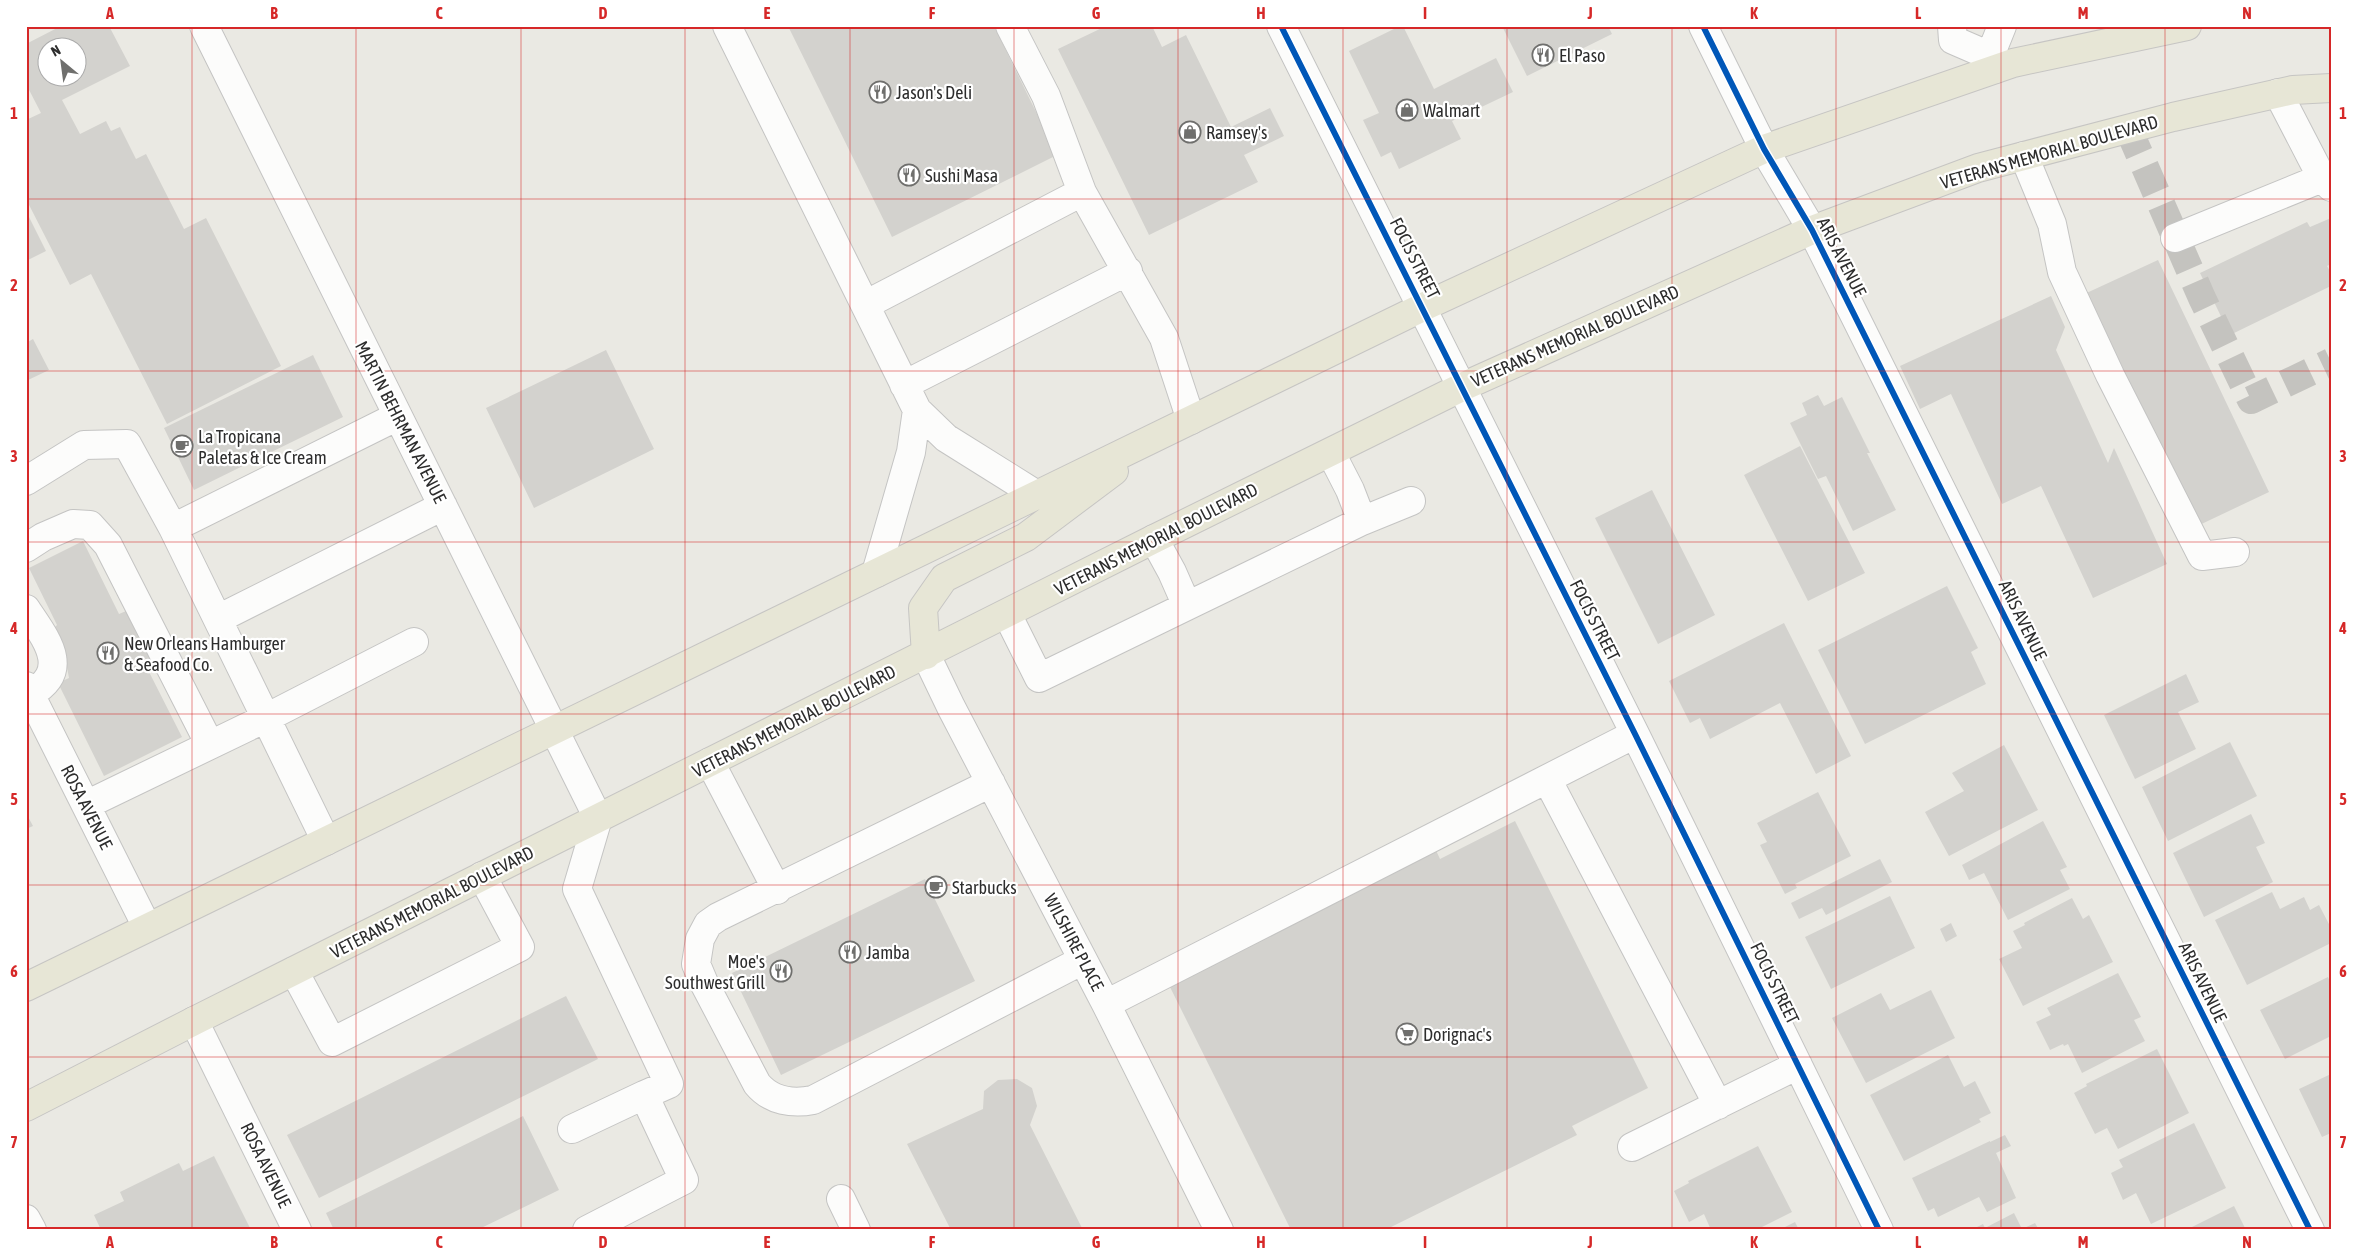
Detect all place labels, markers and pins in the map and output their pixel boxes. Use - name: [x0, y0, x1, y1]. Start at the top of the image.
- restaurant icon: El Paso: [1531, 43, 1555, 67]
- place label: El Paso: [1559, 45, 1606, 66]
- restaurant icon: Jason's Deli: [868, 80, 892, 104]
- place label: Jason's Deli: [896, 82, 972, 103]
- shop icon: Walmart: [1395, 98, 1419, 122]
- place label: Walmart: [1423, 100, 1480, 121]
- shop icon: Ramsey's: [1178, 120, 1202, 144]
- place label: Ramsey's: [1206, 122, 1267, 143]
- restaurant icon: Sushi Masa: [897, 163, 921, 187]
- place label: Sushi Masa: [925, 165, 998, 186]
- place label: La Tropicana Paletas & Ice Cream: [198, 426, 327, 468]
- cafe icon: La Tropicana Paletas & Ice Cream: [170, 434, 194, 458]
- place label: New Orleans Hamburger & Seafood Co.: [124, 633, 286, 675]
- restaurant icon: New Orleans Hamburger & Seafood Co.: [96, 641, 120, 665]
- cafe icon: Starbucks: [924, 875, 948, 899]
- place label: Starbucks: [952, 877, 1017, 898]
- restaurant icon: Jamba: [838, 940, 862, 964]
- place label: Jamba: [866, 942, 910, 963]
- place label: Moe's Southwest Grill: [665, 951, 765, 993]
- restaurant icon: Moe's Southwest Grill: [769, 959, 793, 983]
- supermarket icon: Dorignac's: [1395, 1022, 1419, 1046]
- place label: Dorignac's: [1423, 1024, 1492, 1045]

